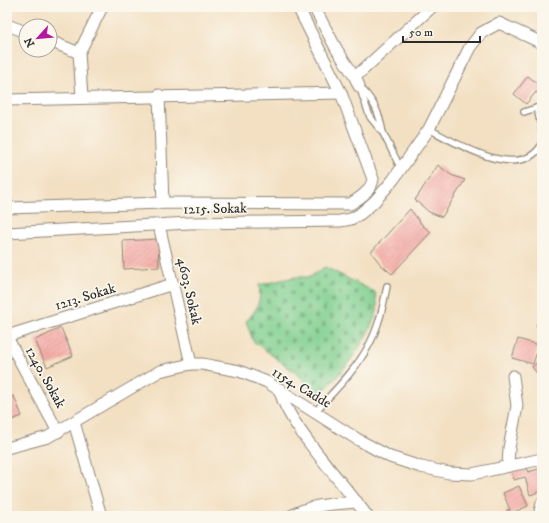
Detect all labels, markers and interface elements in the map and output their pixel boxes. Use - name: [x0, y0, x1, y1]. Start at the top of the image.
- north arrow: [18, 18, 58, 58]
- scale bar: [403, 18, 480, 44]
- text: 50 m: [409, 25, 433, 40]
- text: N: [22, 35, 38, 49]
- street label: 1215. Sokak: [183, 199, 247, 219]
- street label: 4603. Sokak: [173, 256, 205, 327]
- street label: 1213. Sokak: [53, 279, 118, 315]
- street label: 1240. Sokak: [21, 343, 69, 412]
- street label: 1154. Cadde: [268, 363, 335, 413]

